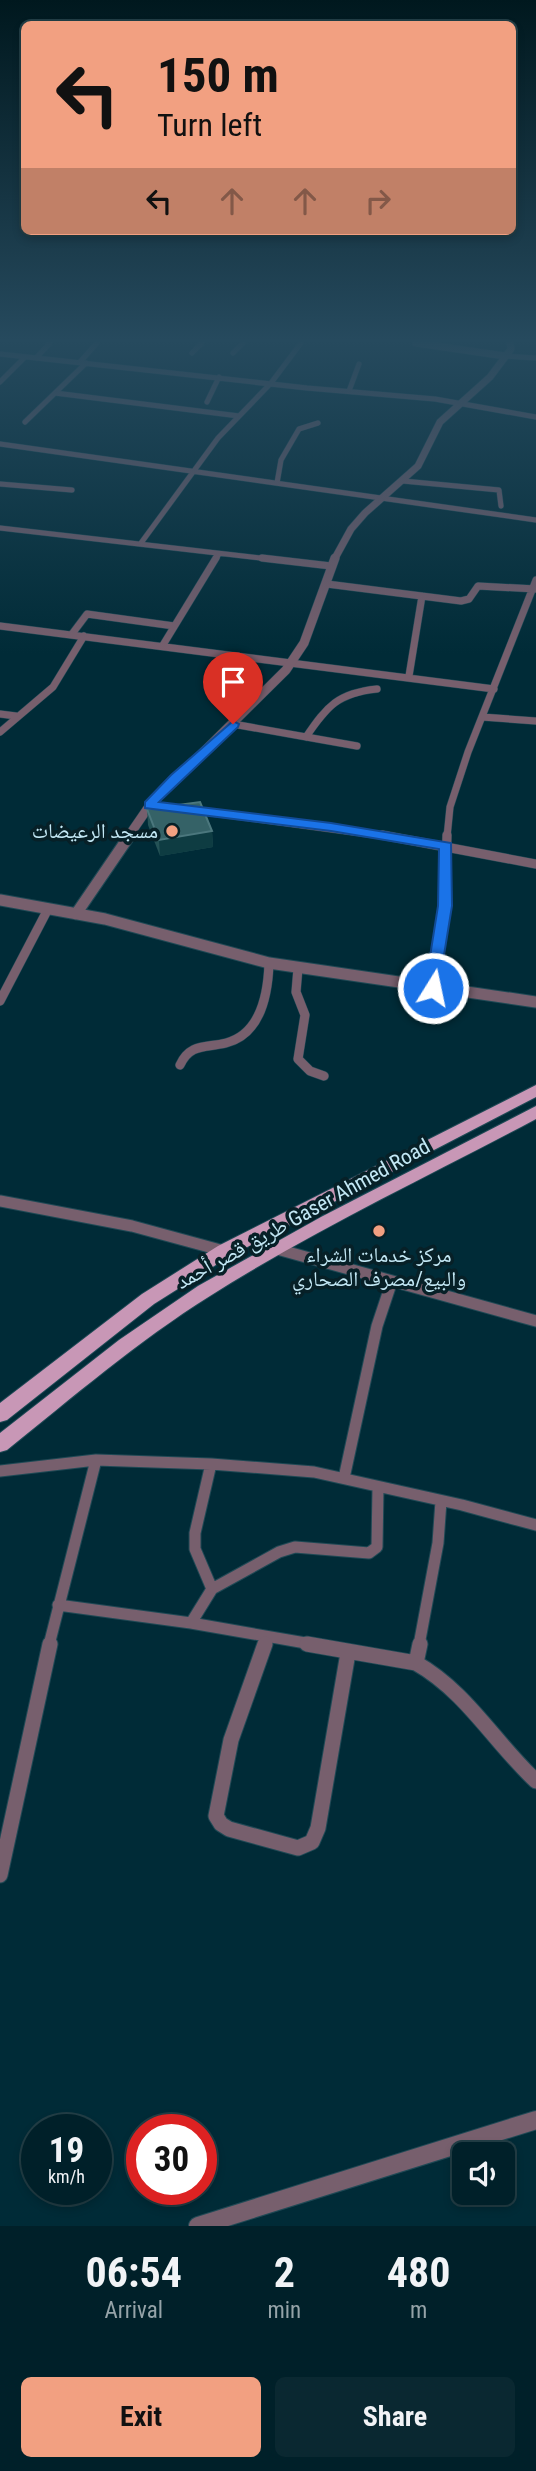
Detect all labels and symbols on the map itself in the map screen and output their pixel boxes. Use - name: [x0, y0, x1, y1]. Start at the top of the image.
- pin: [203, 652, 263, 724]
- place label: مسجد الرعيضات: [32, 819, 158, 843]
- marker: مسجد الرعيضات: [164, 823, 180, 839]
- position arrow: [396, 951, 470, 1025]
- street label: طريق قصر أحمد Gaser Ahmed Road: [172, 1133, 435, 1295]
- marker: مركز خدمات الشراء والبيع/مصرف الصحاري: [371, 1223, 387, 1239]
- place label: مركز خدمات الشراء والبيع/مصرف الصحاري: [292, 1243, 466, 1295]
- speed limit sign: 30: [126, 2114, 217, 2205]

